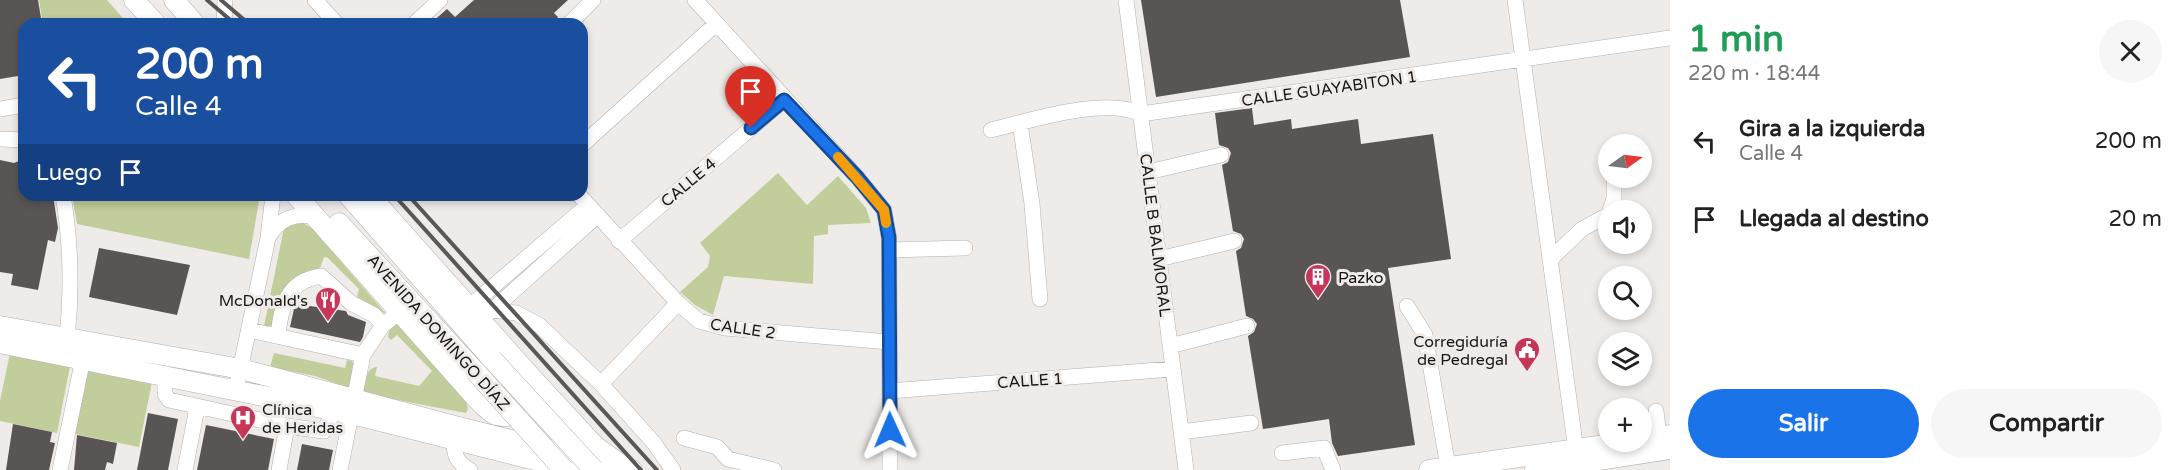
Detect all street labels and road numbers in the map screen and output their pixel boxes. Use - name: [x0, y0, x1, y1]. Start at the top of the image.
- street label: CALLE GUAYABITON 1: [1240, 67, 1418, 111]
- street label: CALLE B BALMORAL: [1135, 152, 1175, 318]
- street label: CALLE 4: [657, 154, 720, 212]
- street label: AVENIDA DOMINGO DÍAZ: [363, 250, 514, 415]
- street label: CALLE 2: [709, 315, 777, 343]
- street label: CALLE 1: [996, 369, 1064, 393]

